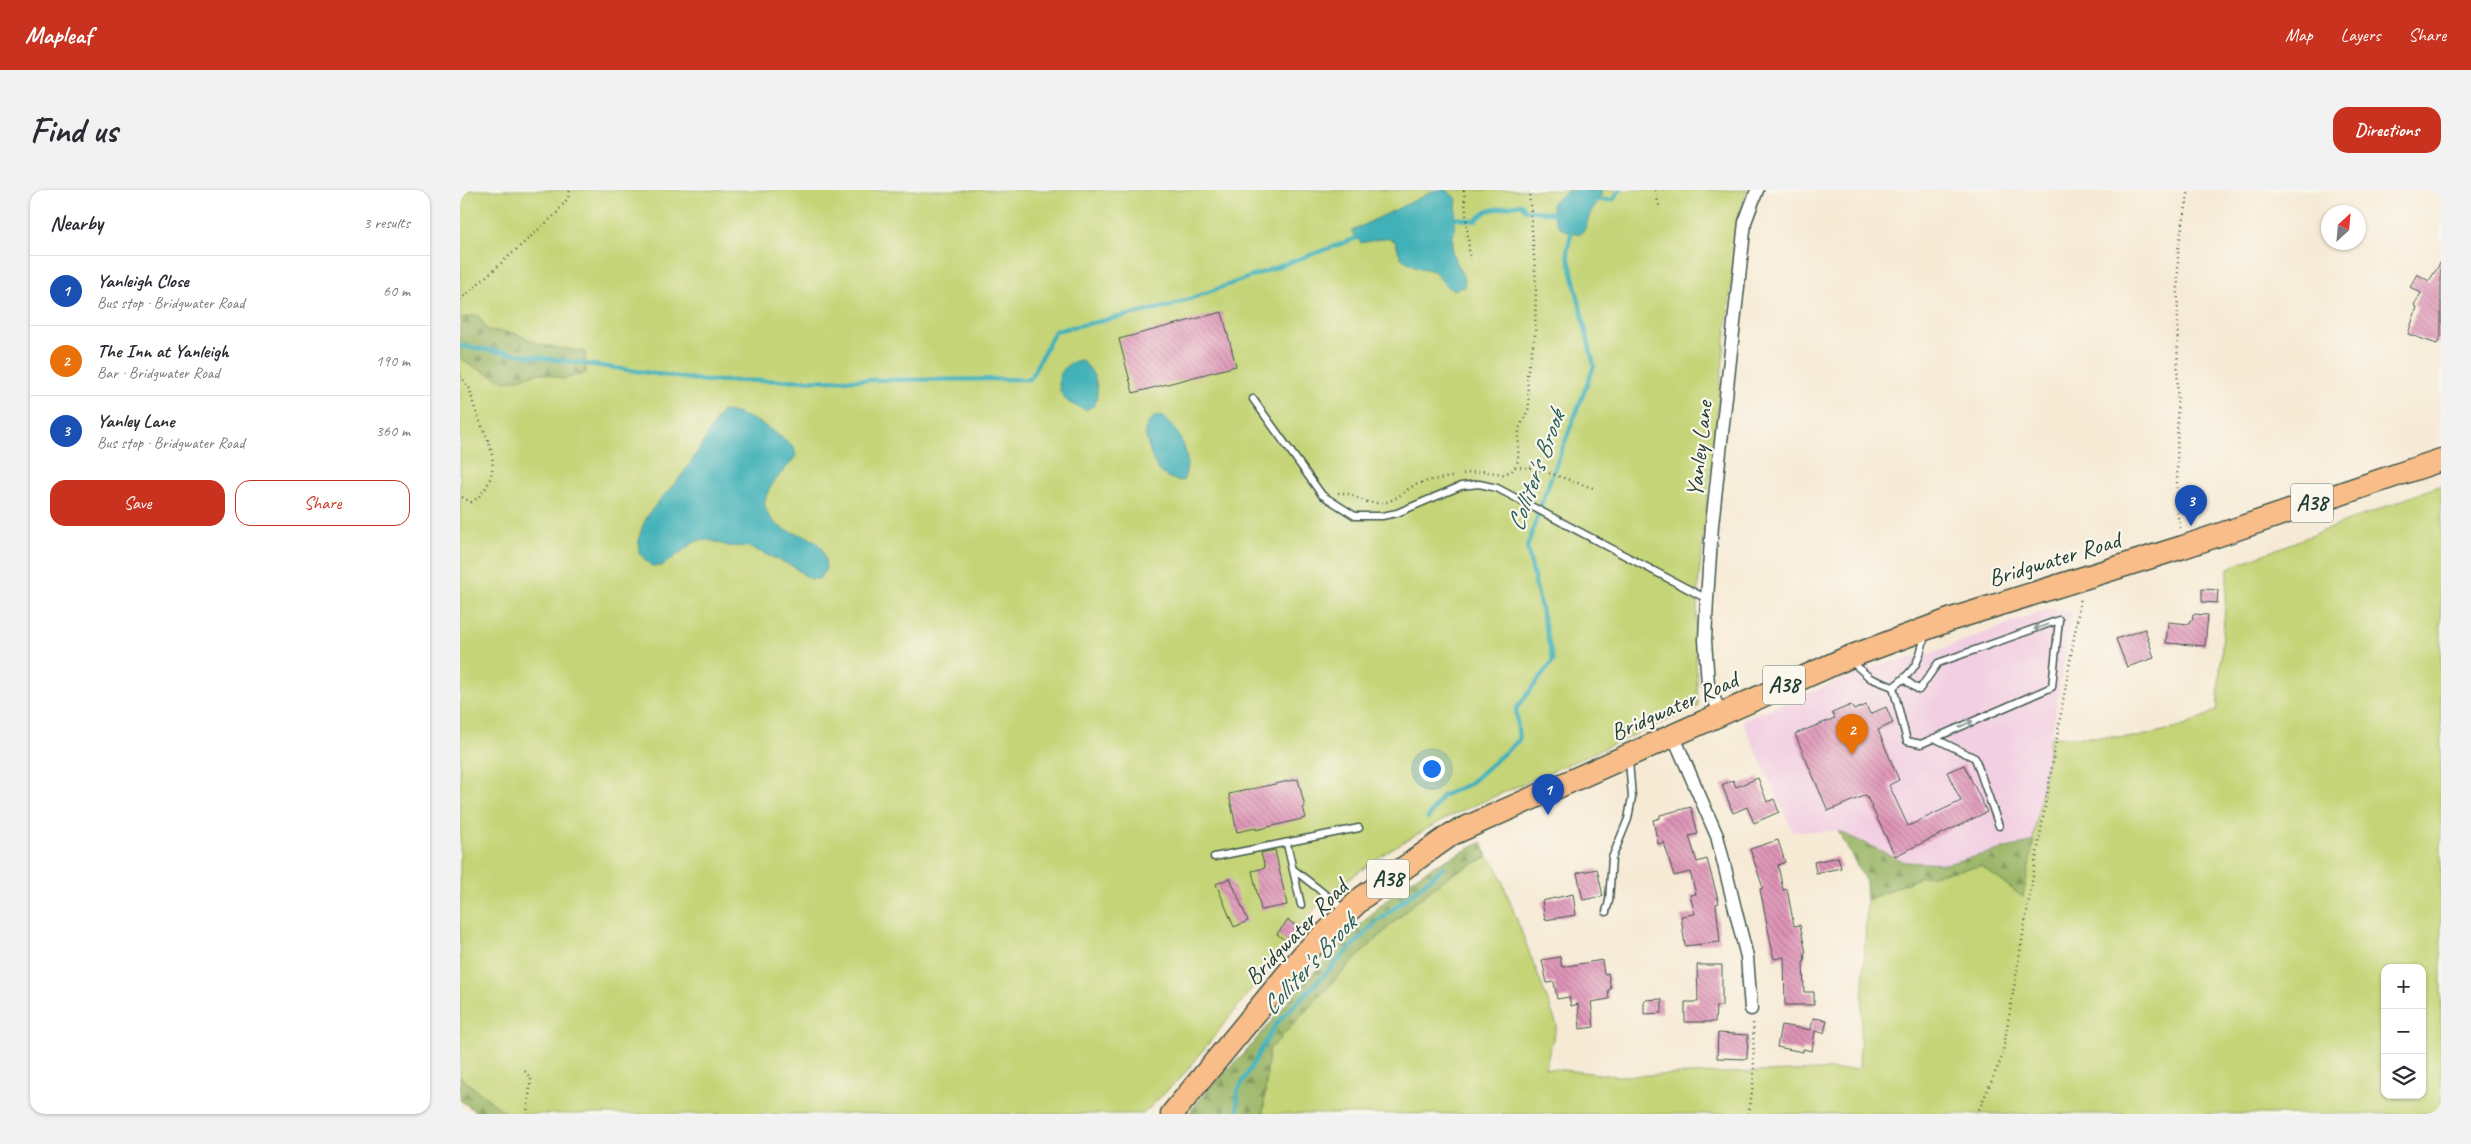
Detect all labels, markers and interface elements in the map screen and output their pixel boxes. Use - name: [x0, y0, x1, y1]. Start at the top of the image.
- text: Mapleaf: [25, 20, 92, 50]
- text: Map: [2285, 24, 2313, 46]
- text: Layers: [2341, 24, 2380, 46]
- text: Share: [2408, 24, 2446, 46]
- button: Directions: [2333, 107, 2441, 153]
- text: Find us: [30, 108, 117, 153]
- north arrow: [2321, 205, 2366, 250]
- text: Nearby: [50, 210, 103, 236]
- text: 3 results: [363, 213, 410, 233]
- text: Yanleigh Close: [97, 269, 189, 293]
- text: 1: [62, 281, 70, 301]
- text: 60 m: [383, 281, 410, 301]
- text: Bus stop · Bridgwater Road: [97, 293, 244, 313]
- text: The Inn at Yanleigh: [97, 339, 229, 363]
- text: 2: [62, 351, 70, 371]
- text: 190 m: [376, 351, 410, 371]
- text: Bar · Bridgwater Road: [97, 363, 220, 383]
- street label: Yanley Lane: [1679, 397, 1719, 498]
- water label: Colliter's Brook: [1500, 402, 1574, 535]
- text: Yanley Lane: [97, 409, 174, 433]
- text: 3: [62, 421, 70, 441]
- text: 360 m: [376, 421, 410, 441]
- text: Bus stop · Bridgwater Road: [97, 433, 244, 453]
- button: Save: [50, 480, 225, 526]
- button: Share: [235, 480, 410, 526]
- road number: A38: [2291, 484, 2333, 522]
- pin: 3: [2175, 485, 2207, 526]
- street label: Bridgwater Road: [1985, 524, 2127, 593]
- one-way arrow: [2034, 623, 2050, 632]
- street label: Bridgwater Road: [1606, 663, 1746, 747]
- road number: A38: [1763, 666, 1805, 704]
- pin: 2: [1836, 714, 1868, 755]
- one-way arrow: [1958, 719, 1973, 729]
- your location: [1419, 756, 1445, 782]
- pin: 1: [1532, 774, 1564, 815]
- road number: A38: [1367, 860, 1409, 899]
- street label: Bridgwater Road: [1238, 870, 1357, 991]
- water label: Colliter's Brook: [1255, 905, 1367, 1022]
- map controls: [2381, 964, 2426, 1099]
- button: +: [2381, 964, 2426, 1009]
- button: −: [2381, 1009, 2426, 1054]
- button: layers: [2381, 1054, 2426, 1099]

